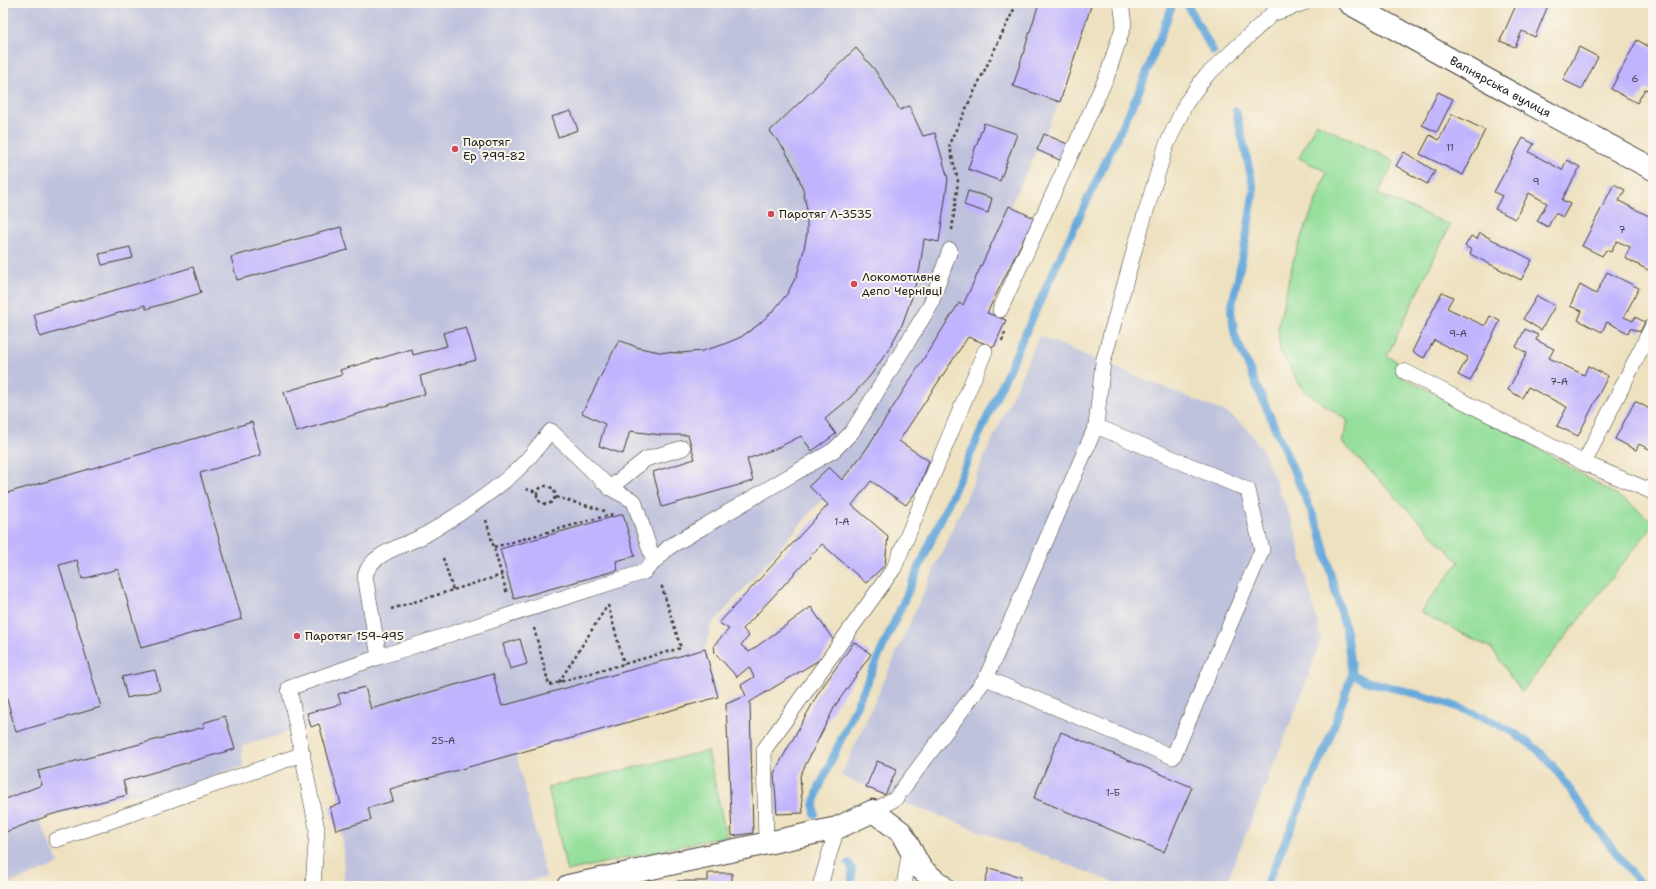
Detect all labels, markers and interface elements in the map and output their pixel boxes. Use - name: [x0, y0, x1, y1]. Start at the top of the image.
- street label: Вапнярська вулиця: [1447, 53, 1554, 121]
- house number: 6: [1632, 72, 1639, 85]
- place label: Паротяг Ер 799-82: [463, 134, 526, 164]
- house number: 11: [1446, 141, 1454, 154]
- marker: Паротяг Ер 799-82: [450, 144, 460, 154]
- house number: 9: [1533, 175, 1540, 188]
- place label: Паротяг Л-3535: [779, 206, 872, 222]
- marker: Паротяг Л-3535: [766, 209, 776, 219]
- house number: 7: [1619, 223, 1626, 236]
- place label: Локомотивне депо Чернівці: [862, 269, 942, 299]
- marker: Локомотивне депо Чернівці: [849, 279, 859, 289]
- house number: 9-А: [1449, 327, 1467, 340]
- house number: 7-А: [1550, 375, 1568, 388]
- house number: 1-А: [834, 515, 850, 528]
- place label: Паротяг 159-495: [305, 628, 404, 644]
- marker: Паротяг 159-495: [292, 631, 302, 641]
- house number: 25-А: [431, 734, 455, 747]
- house number: 1-Б: [1106, 786, 1120, 799]

